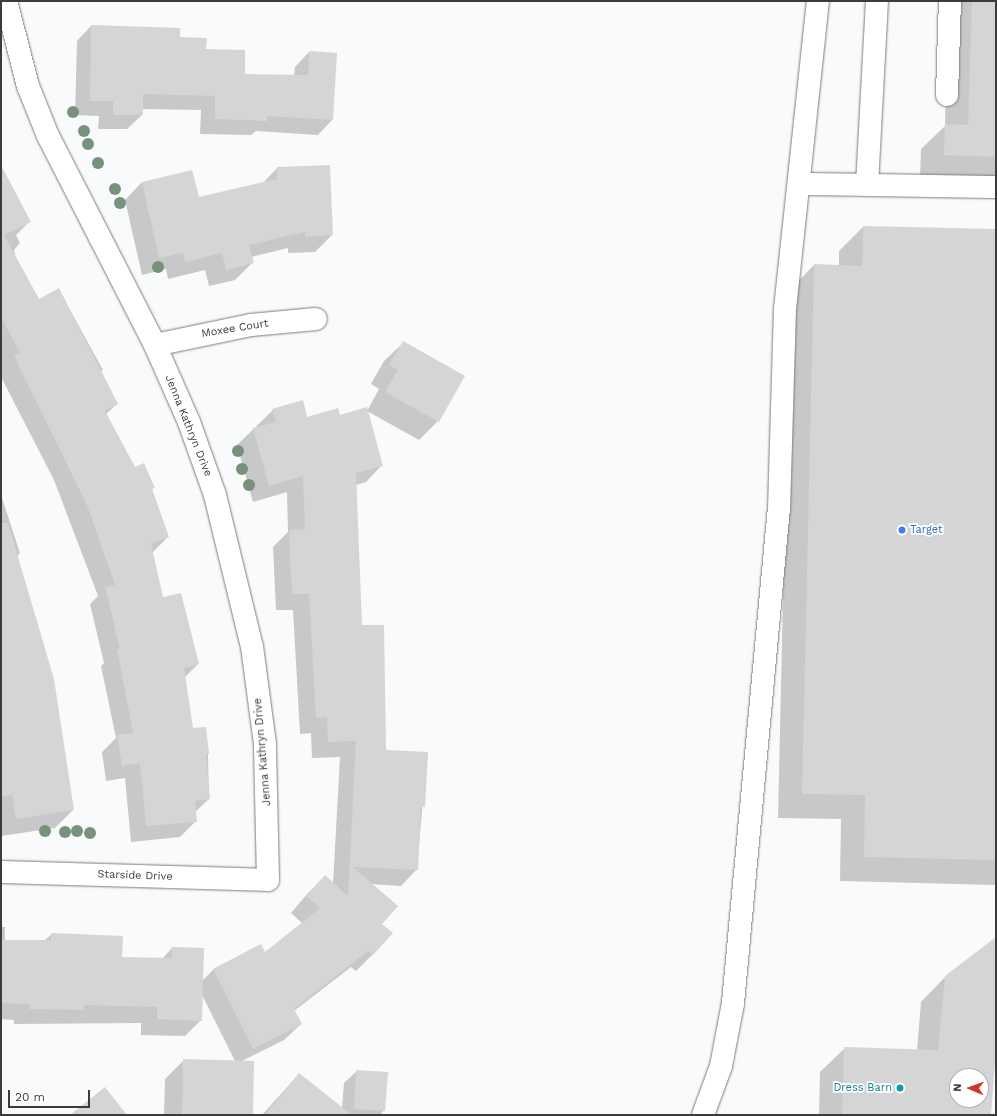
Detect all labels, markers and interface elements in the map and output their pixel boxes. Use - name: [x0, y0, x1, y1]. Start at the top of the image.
- street label: Moxee Court: [201, 317, 269, 341]
- street label: Jenna Kathryn Drive: [162, 373, 214, 479]
- place label: Target: [910, 523, 943, 537]
- marker: Target: [897, 525, 907, 535]
- street label: Jenna Kathryn Drive: [252, 697, 274, 807]
- street label: Starside Drive: [97, 868, 173, 884]
- north arrow: [949, 1068, 989, 1108]
- place label: Dress Barn: [833, 1081, 892, 1095]
- scale bar: [10, 1082, 92, 1108]
- marker: Dress Barn: [895, 1083, 905, 1093]
- text: N: [951, 1083, 964, 1092]
- text: 20 m: [15, 1090, 45, 1104]

